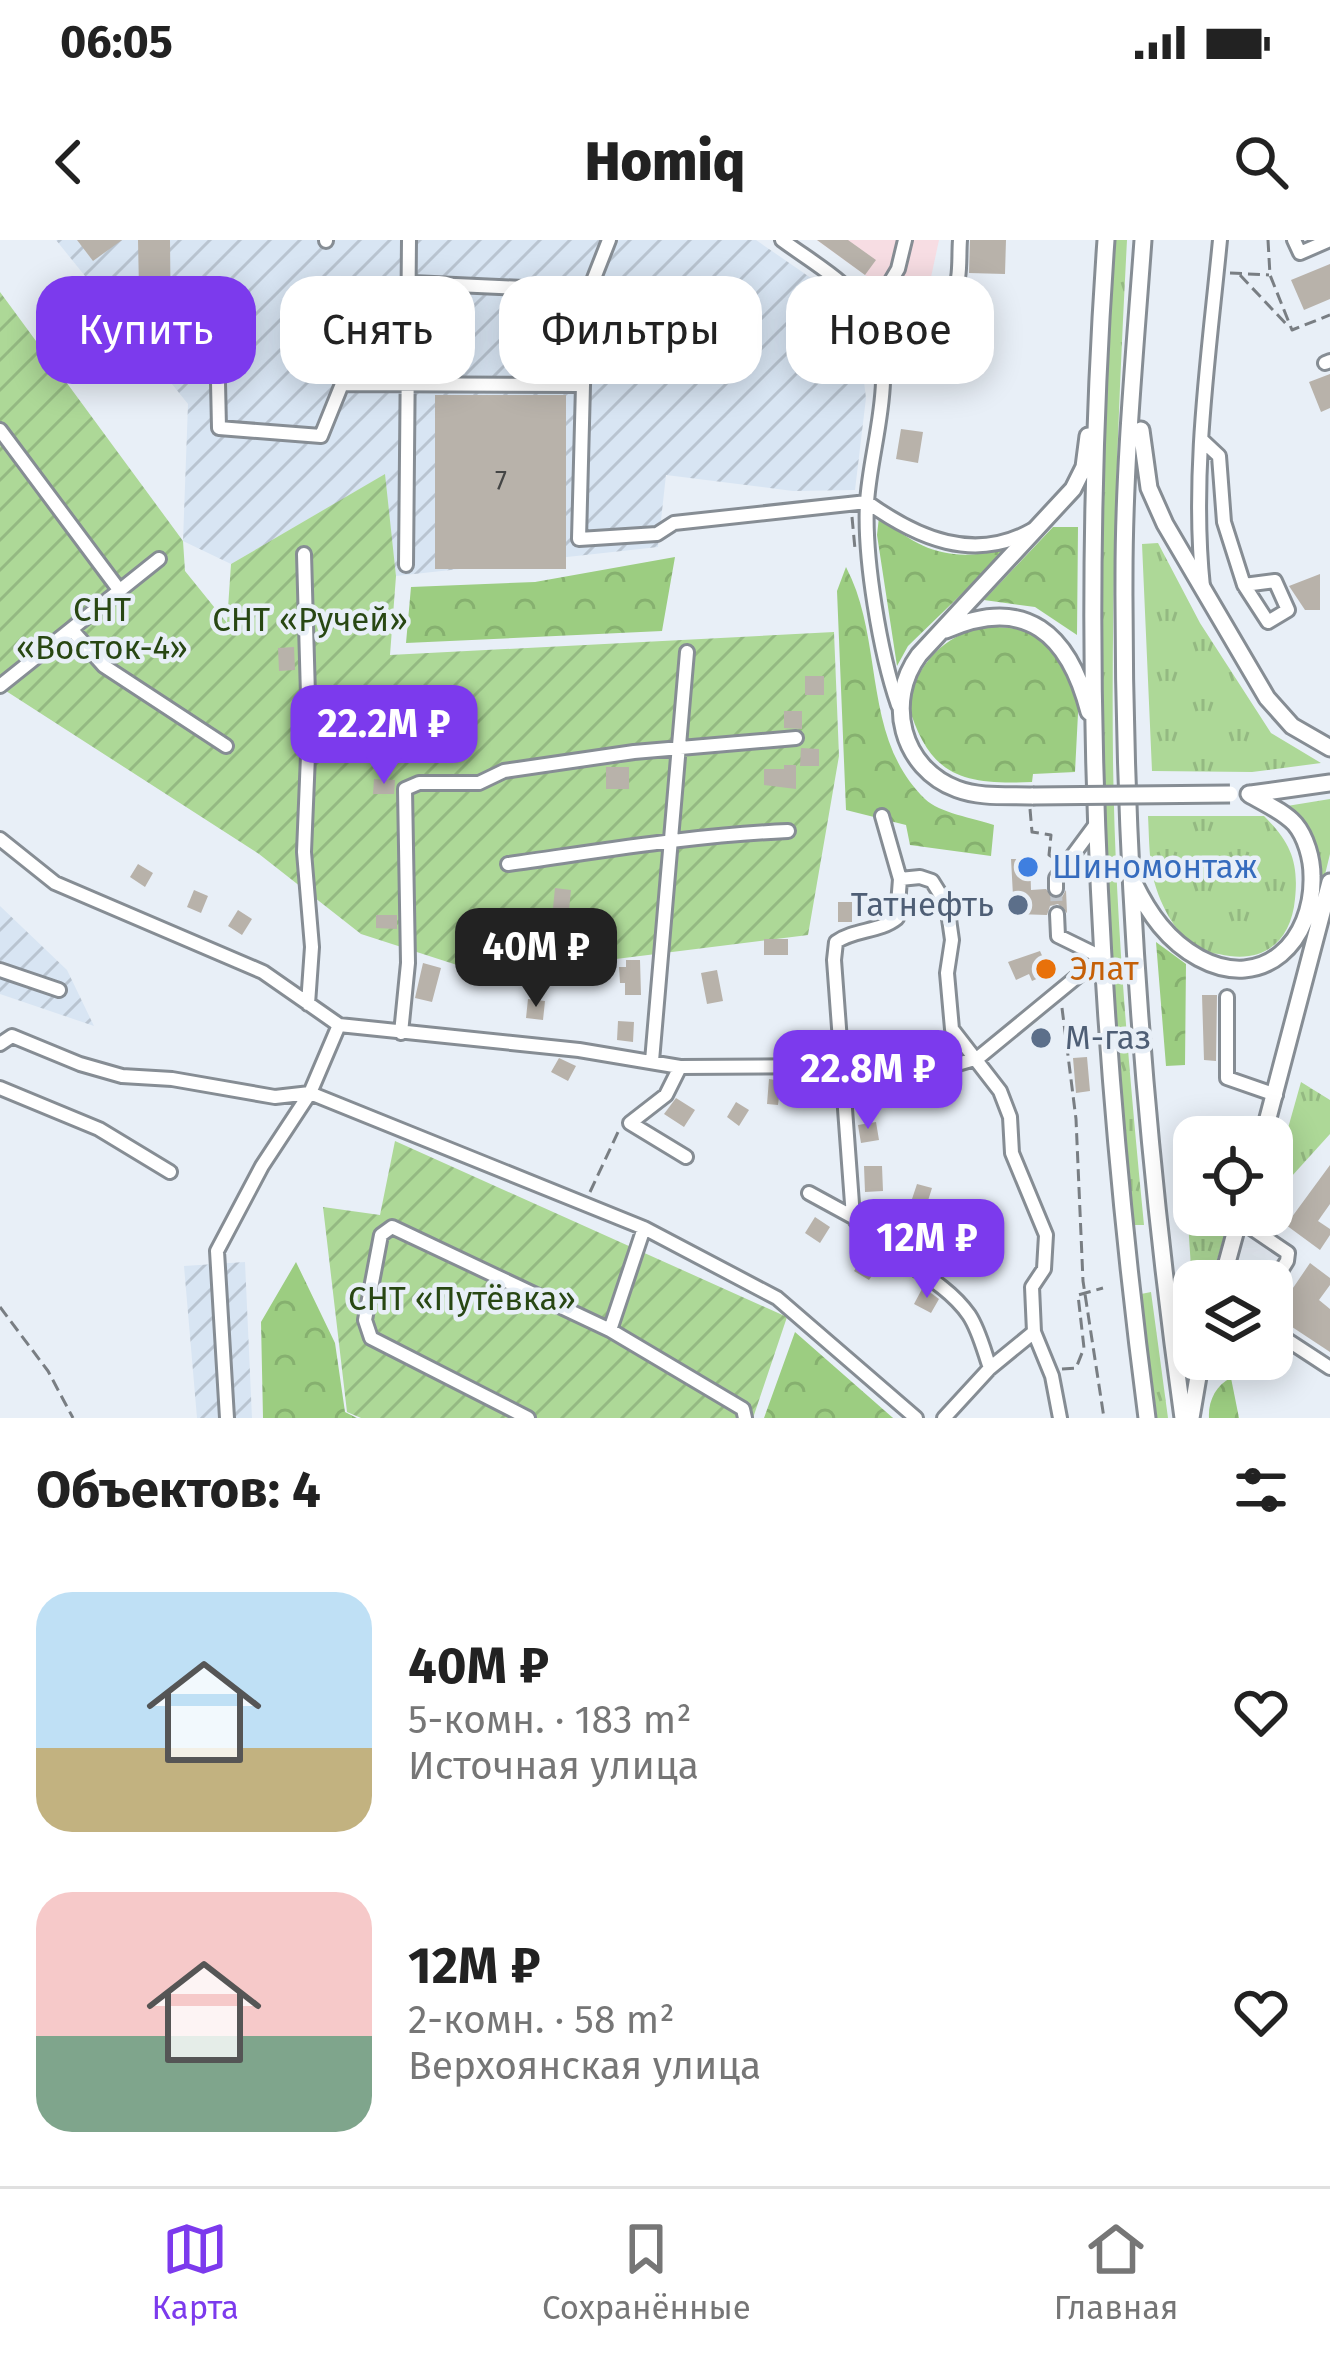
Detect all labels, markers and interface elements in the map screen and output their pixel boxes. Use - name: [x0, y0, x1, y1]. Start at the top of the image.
- text: 06:05: [60, 15, 173, 69]
- icon: back: [36, 129, 102, 195]
- icon: search: [1228, 129, 1294, 195]
- text: Homiq: [585, 130, 745, 194]
- chip: Купить: [36, 276, 256, 384]
- chip: Снять: [280, 276, 475, 384]
- chip: Фильтры: [499, 276, 762, 384]
- chip: Новое: [786, 276, 994, 384]
- house number: 7: [495, 465, 507, 497]
- park label: СНТ «Восток-4»: [16, 590, 188, 668]
- park label: СНТ «Ручей»: [212, 600, 408, 640]
- pin: 22.2M ₽: [273, 685, 495, 787]
- text: 22.2M ₽: [318, 701, 450, 747]
- place label: Шиномонтаж: [1052, 847, 1258, 887]
- marker: Шиномонтаж: [1015, 854, 1041, 880]
- place label: Татнефть: [851, 885, 994, 925]
- marker: Татнефть: [1005, 892, 1031, 918]
- pin: 40M ₽: [452, 908, 620, 1010]
- text: 40M ₽: [482, 924, 590, 970]
- place label: Элат: [1070, 949, 1139, 989]
- marker: Элат: [1033, 956, 1059, 982]
- place label: М-газ: [1065, 1018, 1151, 1058]
- marker: М-газ: [1028, 1025, 1054, 1051]
- pin: 22.8M ₽: [757, 1030, 979, 1132]
- text: 22.8M ₽: [800, 1046, 936, 1092]
- map controls: [1173, 1116, 1293, 1380]
- button: locate: [1173, 1116, 1293, 1236]
- pin: 12M ₽: [843, 1199, 1011, 1301]
- text: 12M ₽: [876, 1215, 978, 1261]
- button: layers: [1173, 1260, 1293, 1380]
- park label: СНТ «Путёвка»: [348, 1279, 576, 1319]
- icon: filters: [1228, 1457, 1294, 1523]
- text: Объектов: 4: [36, 1459, 321, 1521]
- text: 40M ₽: [408, 1635, 549, 1697]
- icon: home: [132, 1640, 276, 1784]
- icon: heart: [1228, 1679, 1294, 1745]
- text: 5-комн. · 183 m²: [408, 1697, 692, 1743]
- text: Источная улица: [408, 1743, 699, 1789]
- text: 12M ₽: [408, 1935, 541, 1997]
- icon: home: [132, 1940, 276, 2084]
- icon: heart: [1228, 1979, 1294, 2045]
- text: 2-комн. · 58 m²: [408, 1997, 675, 2043]
- text: Верхоянская улица: [408, 2043, 761, 2089]
- tab: Карта: [151, 2216, 239, 2328]
- tab: Сохранённые: [542, 2216, 751, 2328]
- tab: Главная: [1054, 2216, 1179, 2328]

